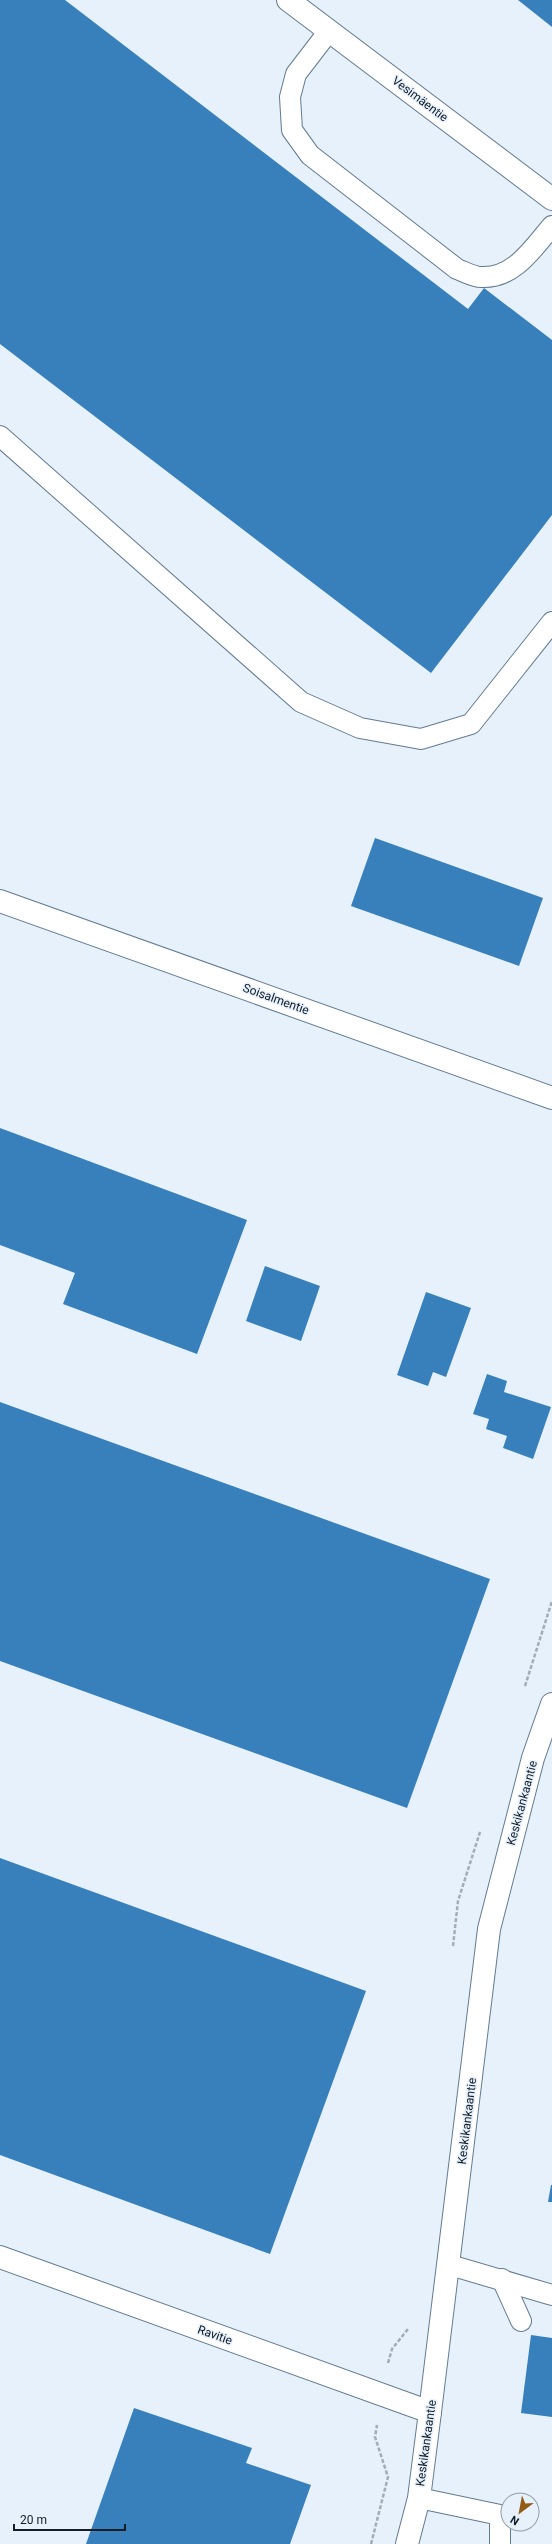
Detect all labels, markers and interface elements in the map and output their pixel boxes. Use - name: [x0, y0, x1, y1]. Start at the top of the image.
- street label: Vesimäentie: [389, 74, 451, 124]
- street label: Soisalmentie: [241, 981, 311, 1017]
- street label: Keskikankaantie: [504, 1759, 540, 1847]
- street label: Keskikankaantie: [455, 2077, 479, 2165]
- street label: Ravitie: [196, 2322, 234, 2348]
- street label: Keskikankaantie: [413, 2399, 439, 2487]
- north arrow: [500, 2492, 540, 2532]
- scale bar: [14, 2506, 125, 2532]
- text: N: [508, 2512, 522, 2528]
- text: 20 m: [20, 2513, 47, 2527]

